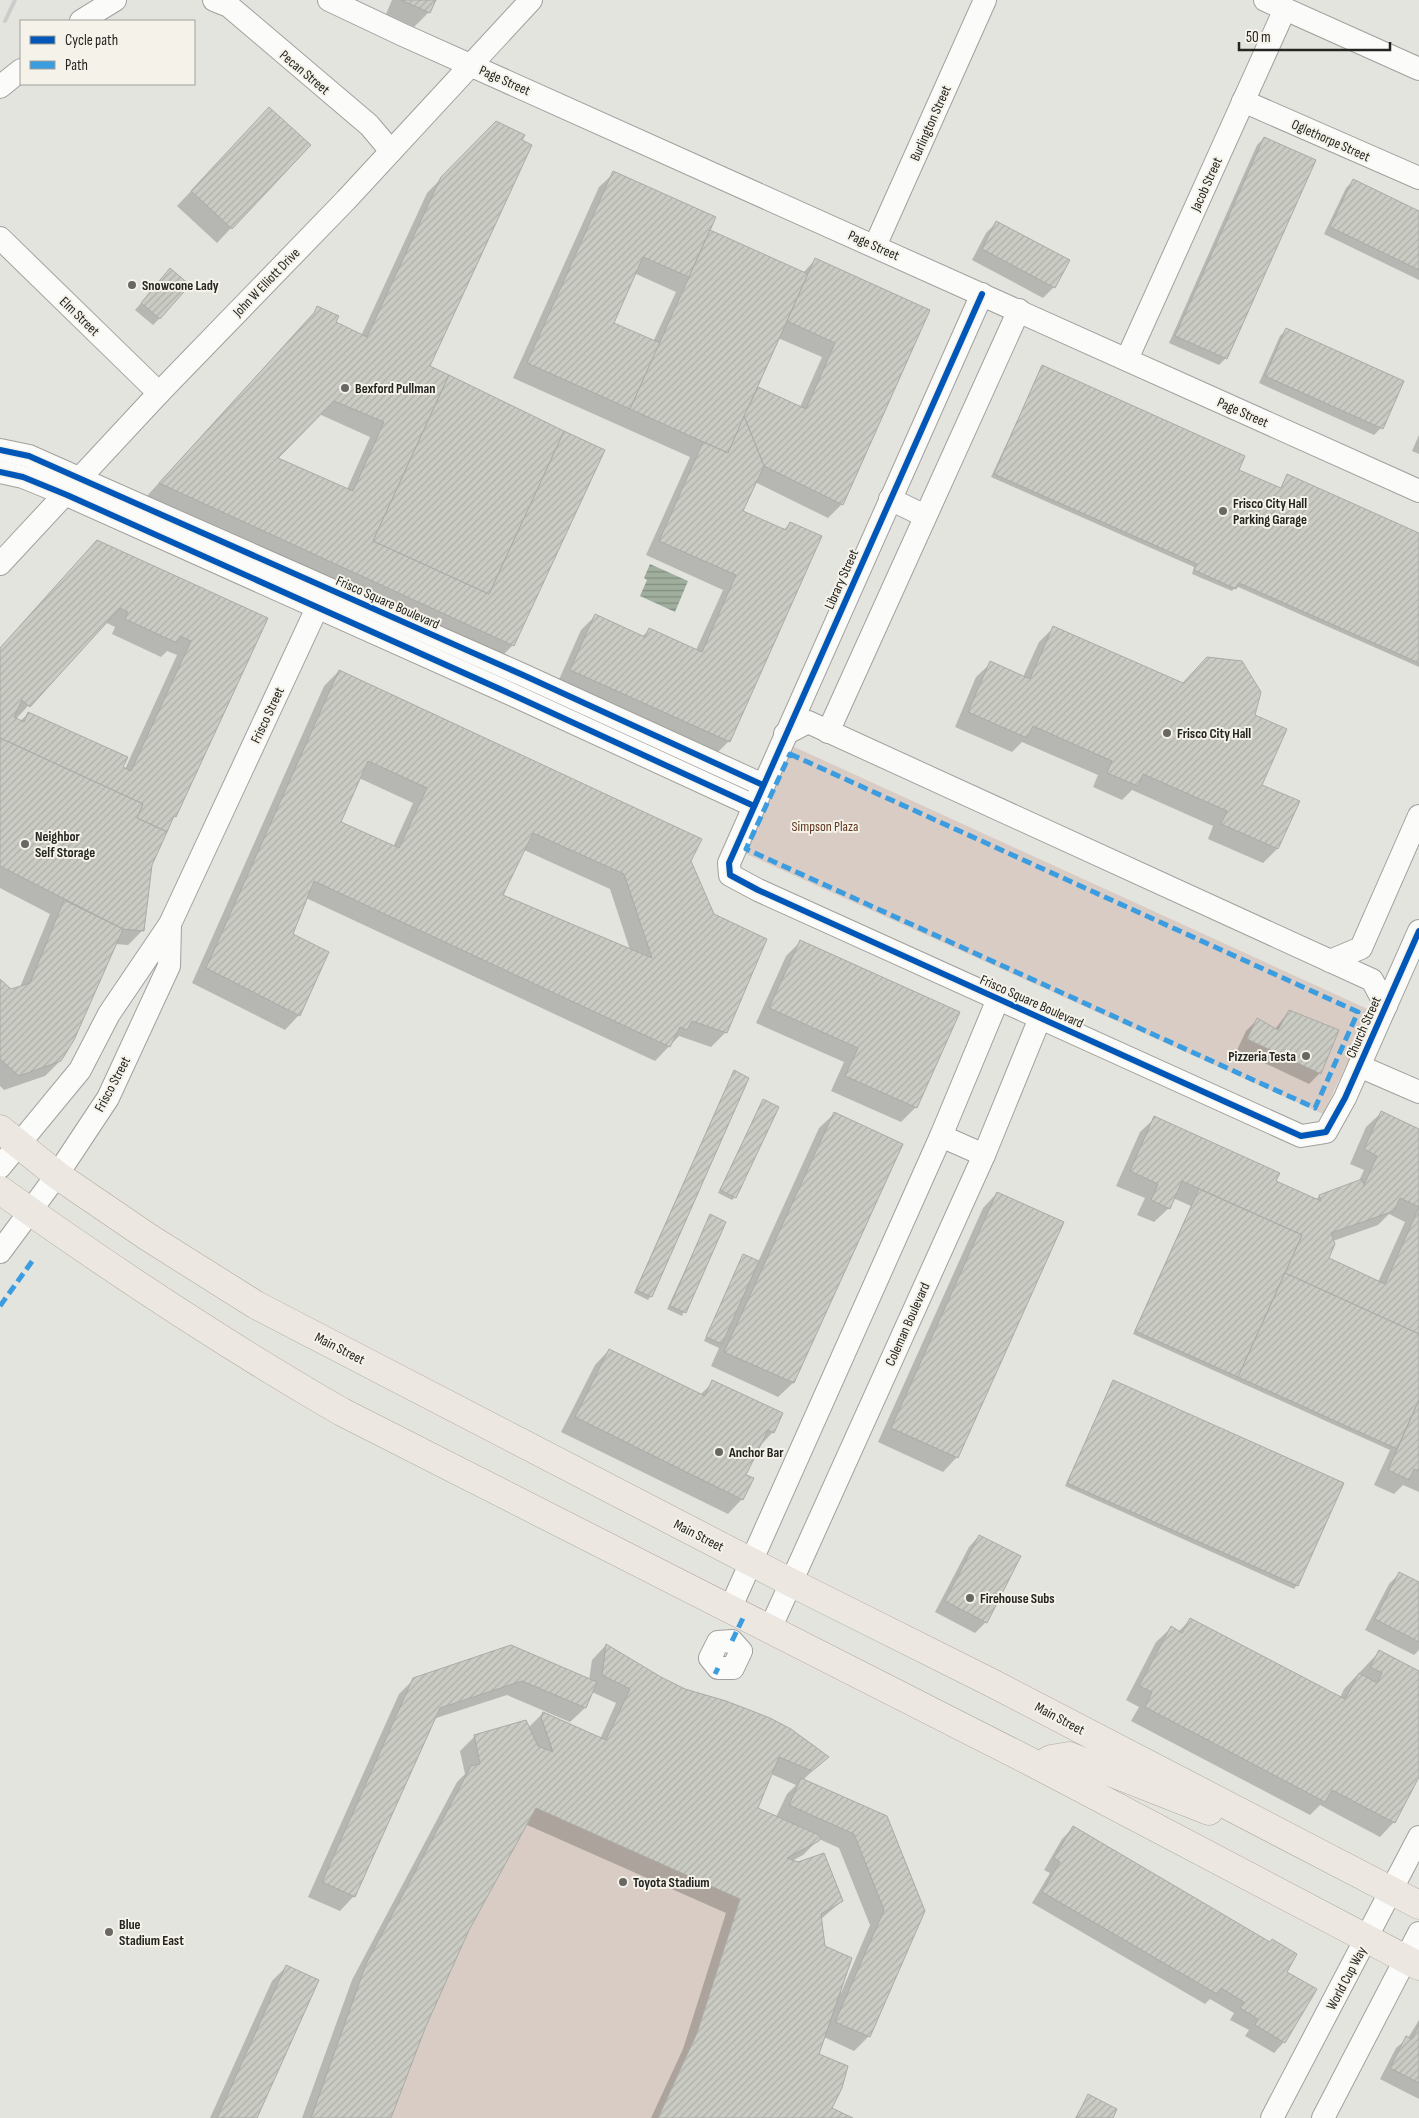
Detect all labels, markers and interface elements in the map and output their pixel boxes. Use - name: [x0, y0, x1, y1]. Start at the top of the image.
- legend: [20, 20, 195, 85]
- scale bar: [1239, 20, 1390, 52]
- text: 50 m: [1246, 28, 1271, 47]
- text: Cycle path: [65, 31, 118, 50]
- street label: Pecan Street: [276, 47, 333, 98]
- text: Path: [65, 56, 88, 75]
- street label: Page Street: [477, 62, 533, 99]
- street label: Burlington Street: [906, 83, 955, 164]
- street label: Oglethorpe Street: [1289, 116, 1373, 165]
- street label: Jacob Street: [1187, 155, 1226, 215]
- street label: Page Street: [846, 227, 902, 264]
- street label: John W Elliott Drive: [229, 244, 303, 321]
- place label: Snowcone Lady: [142, 277, 219, 294]
- marker: Snowcone Lady: [126, 279, 138, 291]
- street label: Elm Street: [56, 293, 103, 340]
- place label: Bexford Pullman: [355, 380, 435, 397]
- marker: Bexford Pullman: [339, 382, 351, 394]
- street label: Page Street: [1215, 394, 1271, 431]
- place label: Frisco City Hall Parking Garage: [1233, 495, 1307, 528]
- marker: Frisco City Hall Parking Garage: [1217, 505, 1229, 517]
- street label: Library Street: [821, 546, 862, 612]
- street label: Frisco Square Boulevard: [333, 572, 442, 633]
- street label: Frisco Street: [247, 684, 288, 746]
- place label: Frisco City Hall: [1177, 725, 1251, 742]
- marker: Frisco City Hall: [1161, 727, 1173, 739]
- park label: Simpson Plaza: [792, 818, 858, 835]
- place label: Neighbor Self Storage: [35, 828, 95, 861]
- marker: Neighbor Self Storage: [19, 838, 31, 850]
- street label: Frisco Square Boulevard: [977, 971, 1086, 1032]
- street label: Church Street: [1342, 994, 1385, 1061]
- place label: Pizzeria Testa: [1228, 1048, 1296, 1065]
- marker: Pizzeria Testa: [1300, 1050, 1312, 1062]
- street label: Frisco Street: [91, 1054, 134, 1115]
- street label: Coleman Boulevard: [881, 1280, 934, 1369]
- street label: Main Street: [312, 1329, 368, 1368]
- place label: Anchor Bar: [728, 1444, 784, 1461]
- marker: Anchor Bar: [713, 1446, 725, 1458]
- street label: Main Street: [671, 1516, 727, 1555]
- place label: Firehouse Subs: [980, 1590, 1055, 1607]
- marker: Firehouse Subs: [964, 1592, 976, 1604]
- street label: Main Street: [1032, 1698, 1088, 1739]
- place label: Toyota Stadium: [633, 1874, 710, 1891]
- marker: Toyota Stadium: [617, 1876, 629, 1888]
- place label: Blue Stadium East: [119, 1916, 184, 1949]
- marker: Blue Stadium East: [103, 1926, 115, 1938]
- street label: World Cup Way: [1323, 1943, 1371, 2013]

